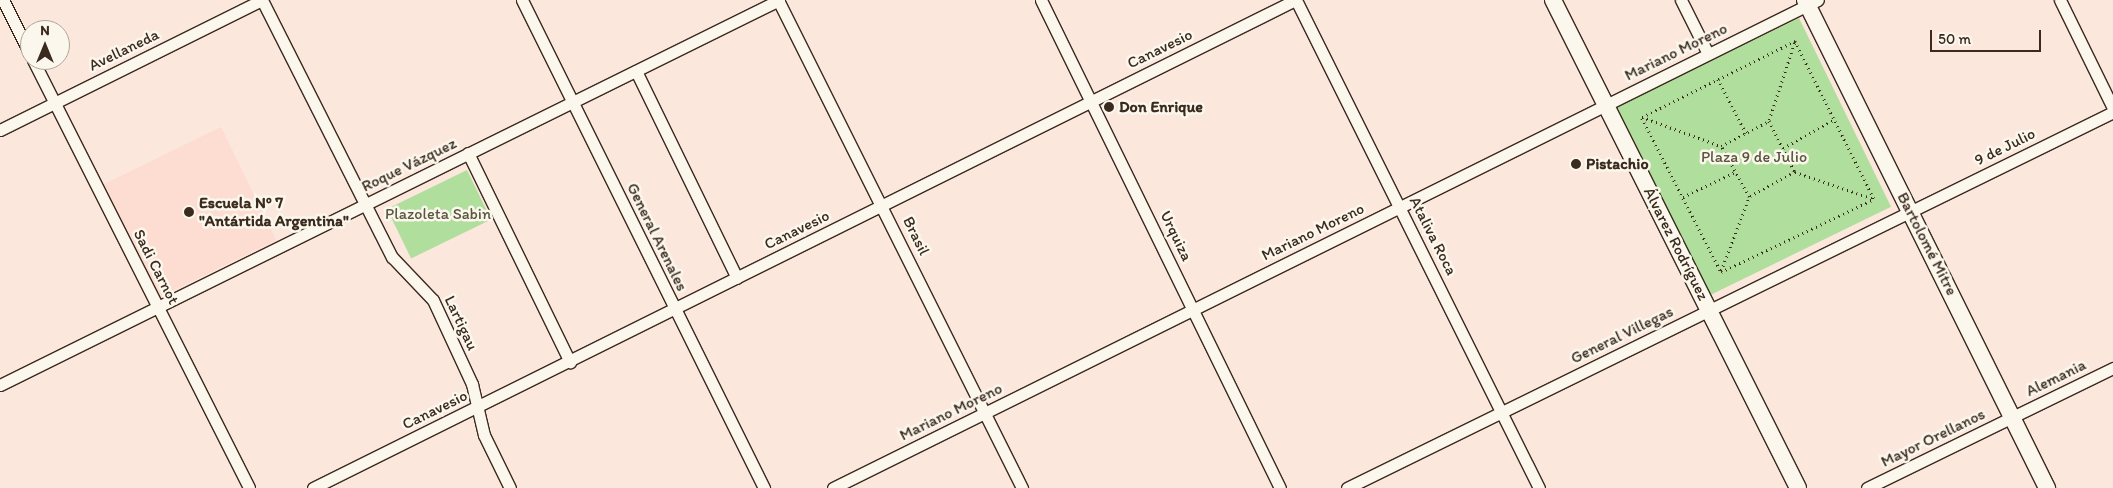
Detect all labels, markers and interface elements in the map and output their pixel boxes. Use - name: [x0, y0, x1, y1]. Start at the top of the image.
- street label: Mariano Moreno: [1622, 19, 1730, 85]
- north arrow: [20, 20, 70, 70]
- scale bar: [1933, 20, 2044, 52]
- text: N: [40, 22, 50, 39]
- street label: Avellaneda: [86, 25, 162, 75]
- street label: Canavesio: [1124, 25, 1196, 73]
- text: 50 m: [1938, 30, 1971, 48]
- place label: Don Enrique: [1119, 97, 1203, 117]
- marker: Don Enrique: [1103, 101, 1115, 113]
- street label: 9 de Julio: [1971, 124, 2039, 170]
- street label: Roque Vázquez: [359, 134, 459, 196]
- park label: Plaza 9 de Julio: [1701, 147, 1807, 167]
- place label: Pistachio: [1586, 154, 1649, 174]
- marker: Pistachio: [1570, 158, 1582, 170]
- street label: General Arenales: [623, 180, 691, 294]
- street label: Álvarez Rodríguez: [1639, 184, 1713, 304]
- street label: Bartolomé Mitre: [1893, 189, 1961, 299]
- place label: Escuela Nº 7 "Antártida Argentina": [199, 193, 349, 231]
- street label: Ataliva Roca: [1405, 193, 1461, 279]
- street label: Mariano Moreno: [1259, 199, 1367, 265]
- park label: Plazoleta Sabin: [385, 204, 491, 224]
- marker: Escuela Nº 7 "Antártida Argentina": [183, 206, 195, 218]
- street label: Canavesio: [761, 206, 833, 254]
- street label: Urquiza: [1156, 208, 1196, 264]
- street label: Brasil: [898, 213, 934, 259]
- street label: Sadi Carnot: [129, 226, 183, 308]
- street label: Lartigau: [440, 293, 482, 353]
- street label: General Villegas: [1568, 302, 1676, 368]
- street label: Alemania: [2023, 355, 2089, 401]
- street label: Mariano Moreno: [897, 379, 1005, 445]
- street label: Canavesio: [399, 386, 471, 434]
- street label: Mayor Orellanos: [1878, 405, 1988, 471]

